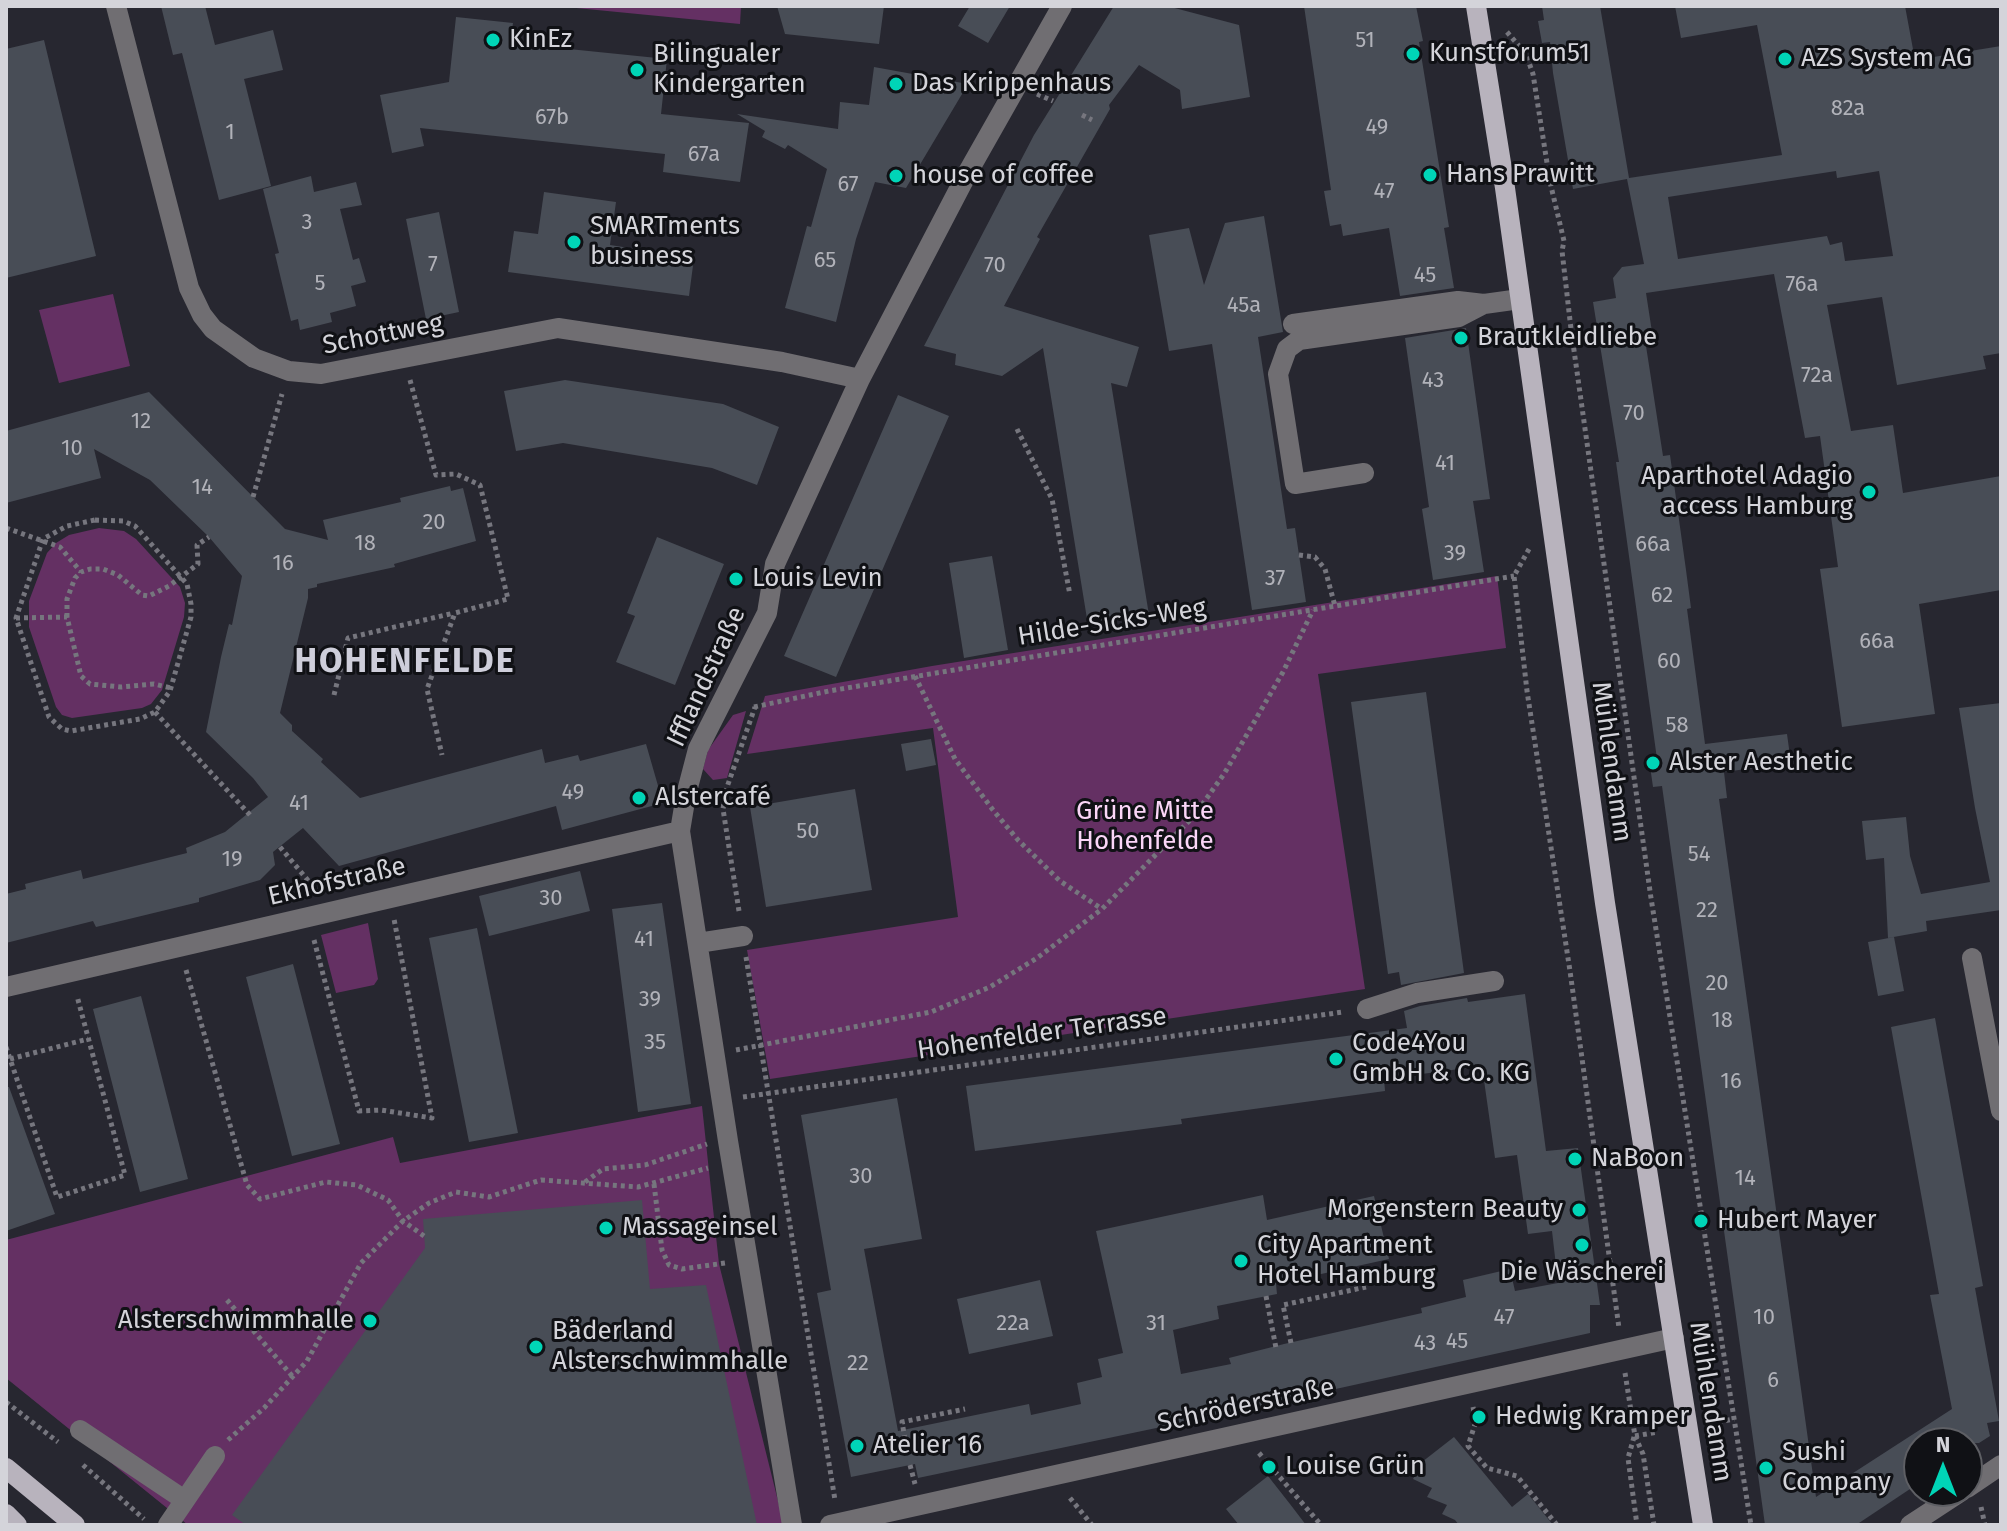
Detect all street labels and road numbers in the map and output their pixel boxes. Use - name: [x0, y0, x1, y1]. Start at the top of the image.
- street label: Schottweg: [320, 308, 446, 362]
- street label: Hilde-Sicks-Weg: [1016, 593, 1208, 653]
- street label: Ifflandstraße: [661, 602, 753, 752]
- street label: Mühlendamm: [1584, 680, 1638, 844]
- street label: Ekhofstraße: [265, 851, 409, 913]
- street label: Hohenfelder Terrasse: [915, 1001, 1169, 1067]
- street label: Mühlendamm: [1682, 1320, 1738, 1484]
- street label: Schröderstraße: [1155, 1372, 1337, 1440]

